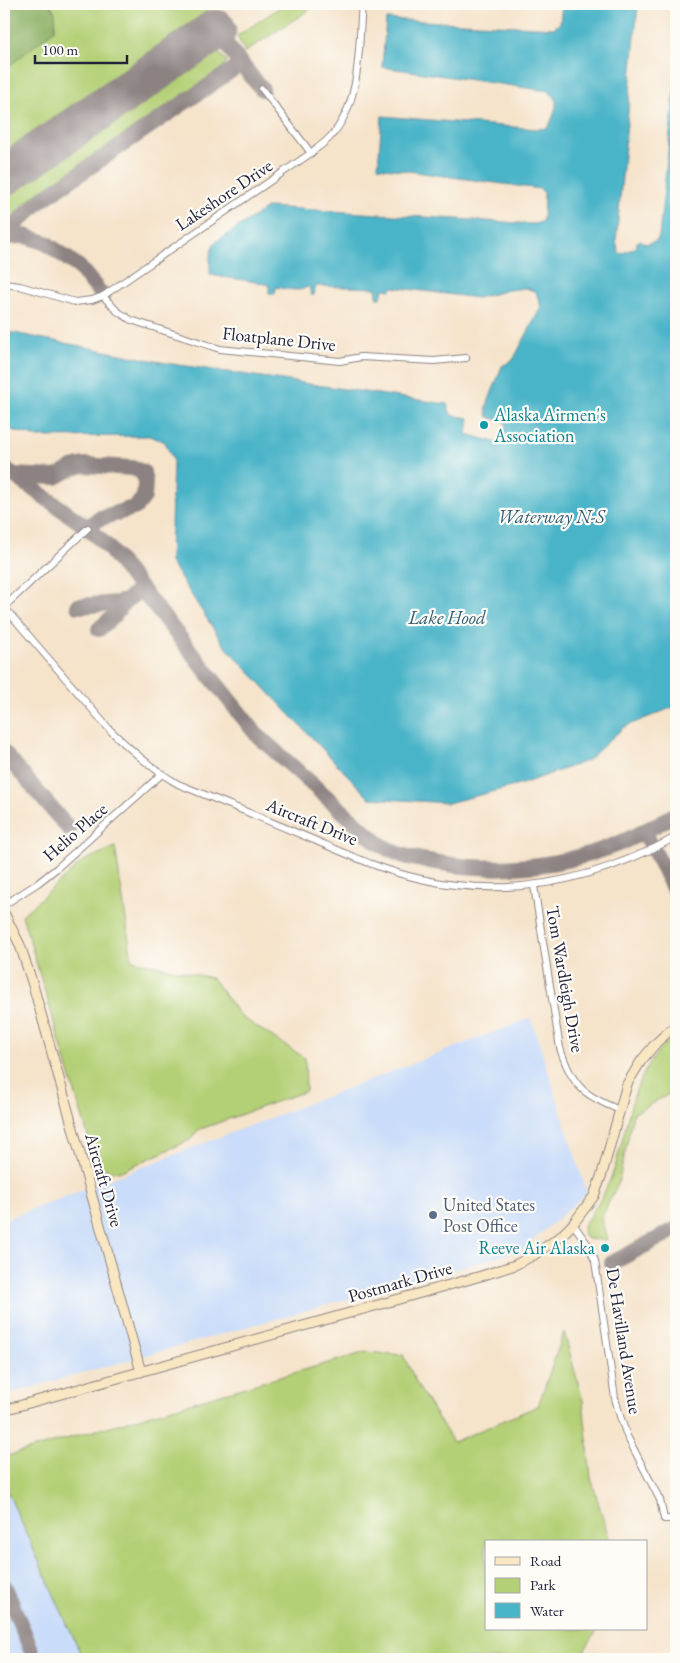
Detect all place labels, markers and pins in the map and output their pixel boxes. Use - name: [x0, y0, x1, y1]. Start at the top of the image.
- place label: Alaska Airmen's Association: [493, 403, 606, 447]
- marker: Alaska Airmen's Association: [478, 419, 490, 431]
- place label: United States Post Office: [443, 1193, 535, 1237]
- marker: United States Post Office: [427, 1209, 439, 1221]
- place label: Reeve Air Alaska: [478, 1236, 596, 1259]
- marker: Reeve Air Alaska: [599, 1242, 611, 1254]

